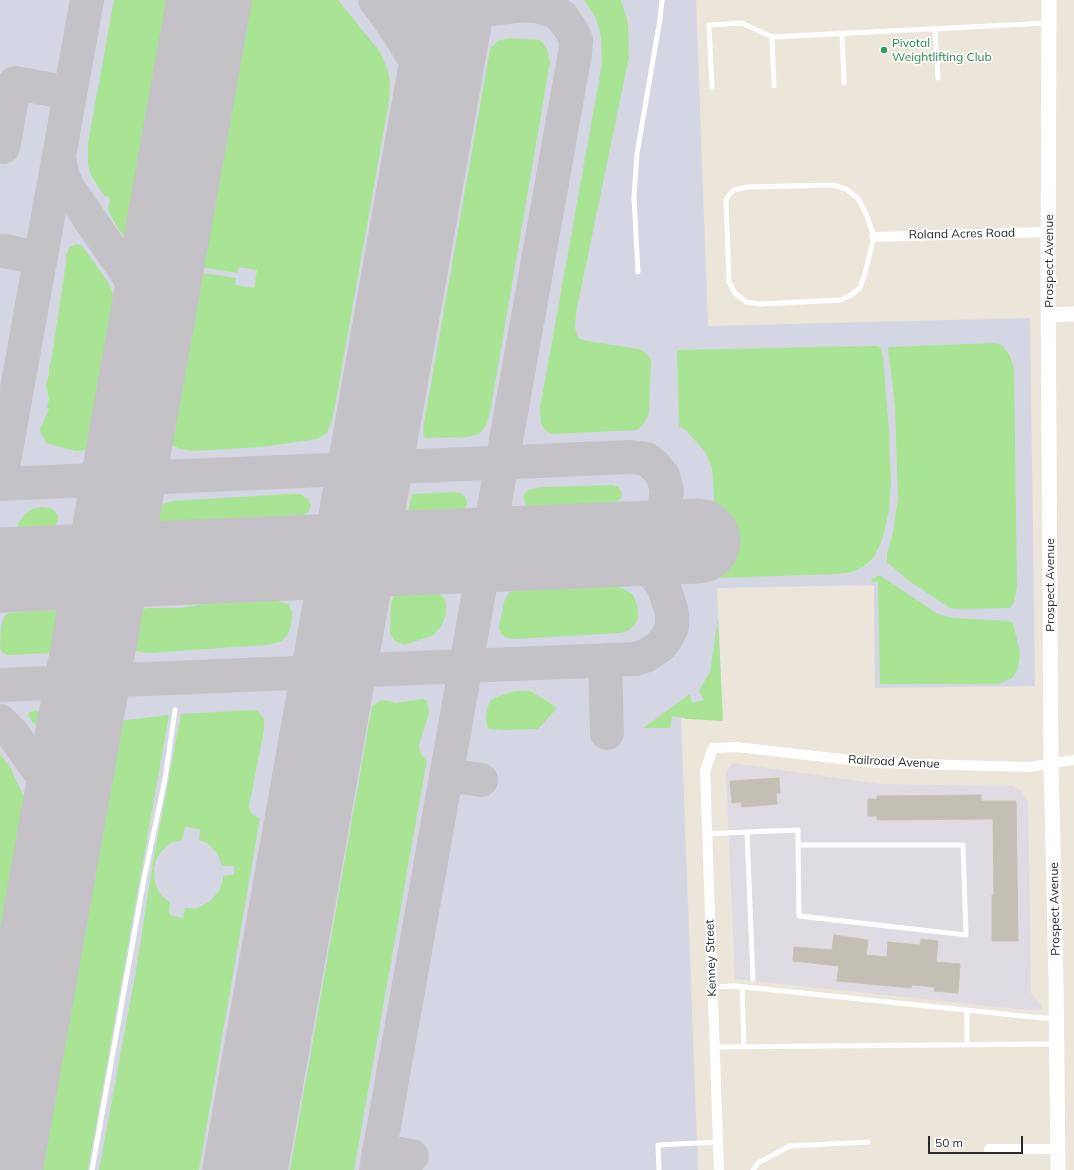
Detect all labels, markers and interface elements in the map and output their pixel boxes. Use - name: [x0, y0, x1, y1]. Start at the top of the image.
- place label: Pivotal Weightlifting Club: [892, 36, 992, 64]
- marker: Pivotal Weightlifting Club: [879, 45, 889, 55]
- street label: Prospect Avenue: [1042, 214, 1056, 308]
- street label: Roland Acres Road: [909, 226, 1015, 242]
- street label: Prospect Avenue: [1043, 538, 1057, 632]
- street label: Railroad Avenue: [848, 752, 940, 772]
- street label: Prospect Avenue: [1047, 862, 1063, 956]
- street label: Kenney Street: [702, 919, 720, 997]
- scale bar: [930, 1128, 1025, 1154]
- text: 50 m: [935, 1135, 963, 1150]

